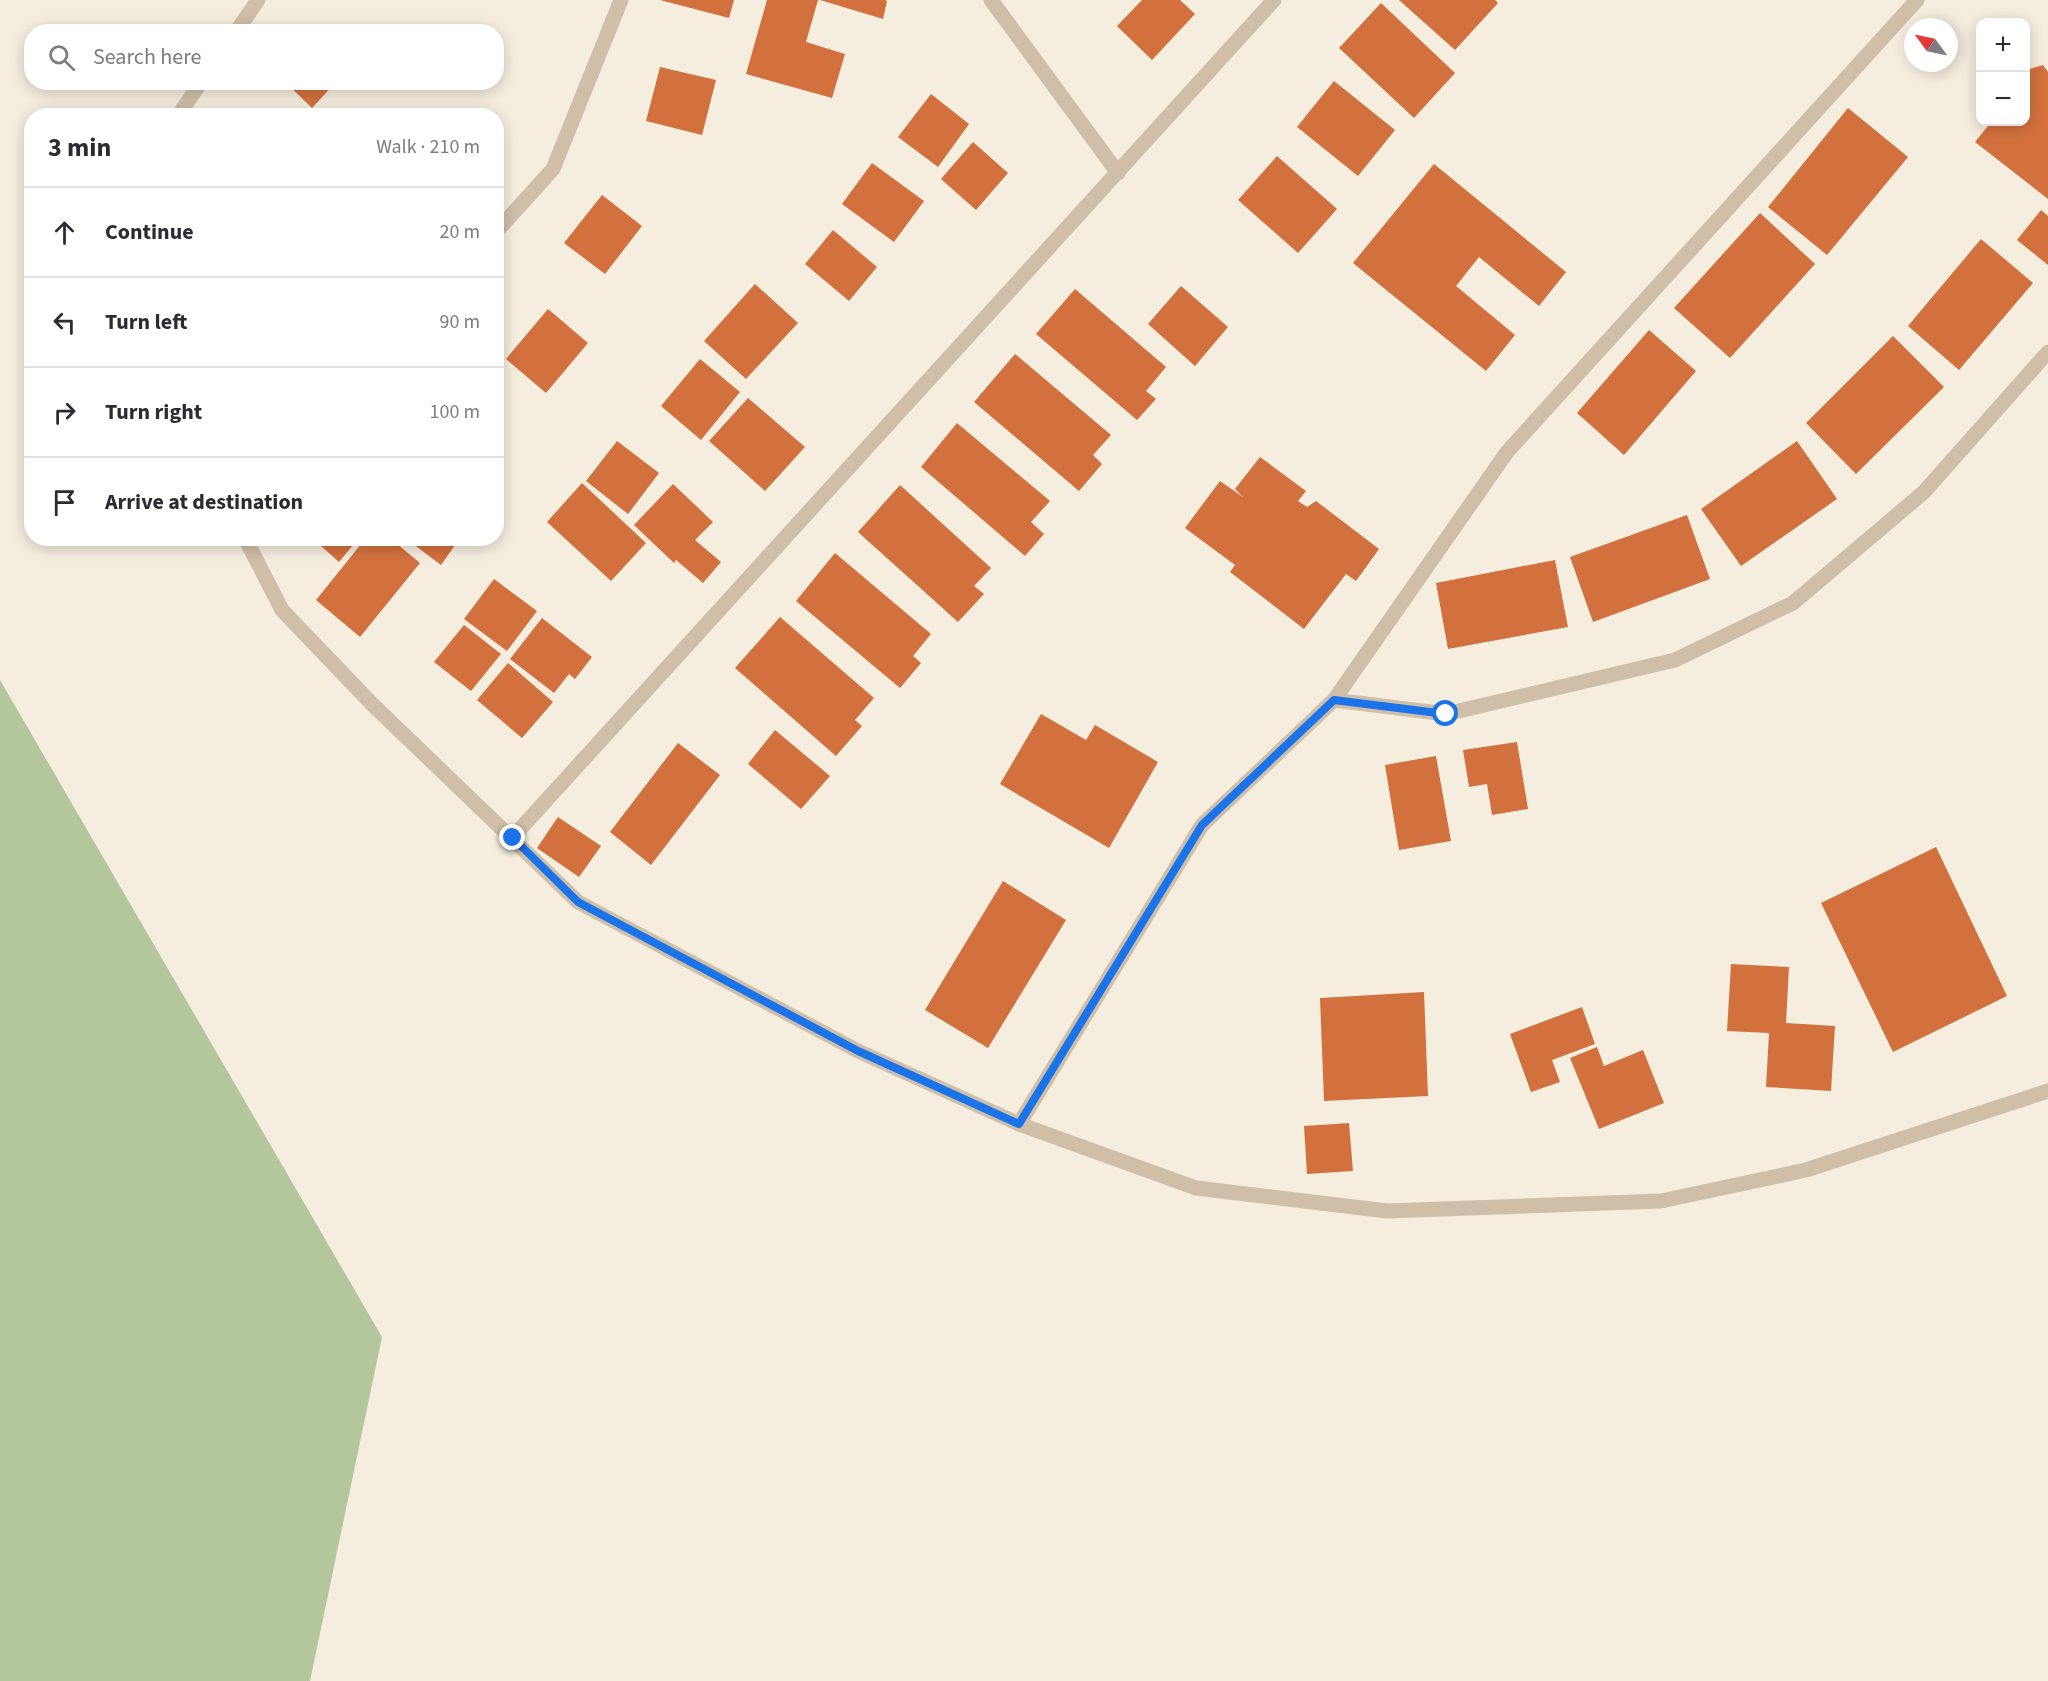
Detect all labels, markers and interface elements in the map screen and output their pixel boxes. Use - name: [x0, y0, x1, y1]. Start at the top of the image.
- north arrow: [1904, 18, 1958, 72]
- map controls: [1976, 18, 2030, 126]
- button: +: [1976, 18, 2030, 72]
- search box: [24, 24, 504, 90]
- icon: search: [45, 41, 78, 74]
- text: Search here: [93, 41, 201, 73]
- button: −: [1976, 72, 2030, 126]
- text: 3 min: [48, 129, 111, 166]
- text: Walk · 210 m: [376, 133, 480, 161]
- icon: ahead: [48, 216, 81, 249]
- text: Continue: [105, 216, 194, 248]
- text: 20 m: [440, 218, 480, 246]
- icon: left: [48, 306, 81, 339]
- text: Turn left: [105, 306, 187, 338]
- text: 90 m: [440, 308, 480, 336]
- icon: right: [48, 396, 81, 429]
- text: Turn right: [105, 396, 202, 428]
- text: 100 m: [430, 398, 480, 426]
- icon: arrive: [48, 486, 81, 519]
- text: Arrive at destination: [105, 486, 303, 518]
- route start: [1432, 700, 1458, 726]
- route end: [499, 824, 525, 850]

